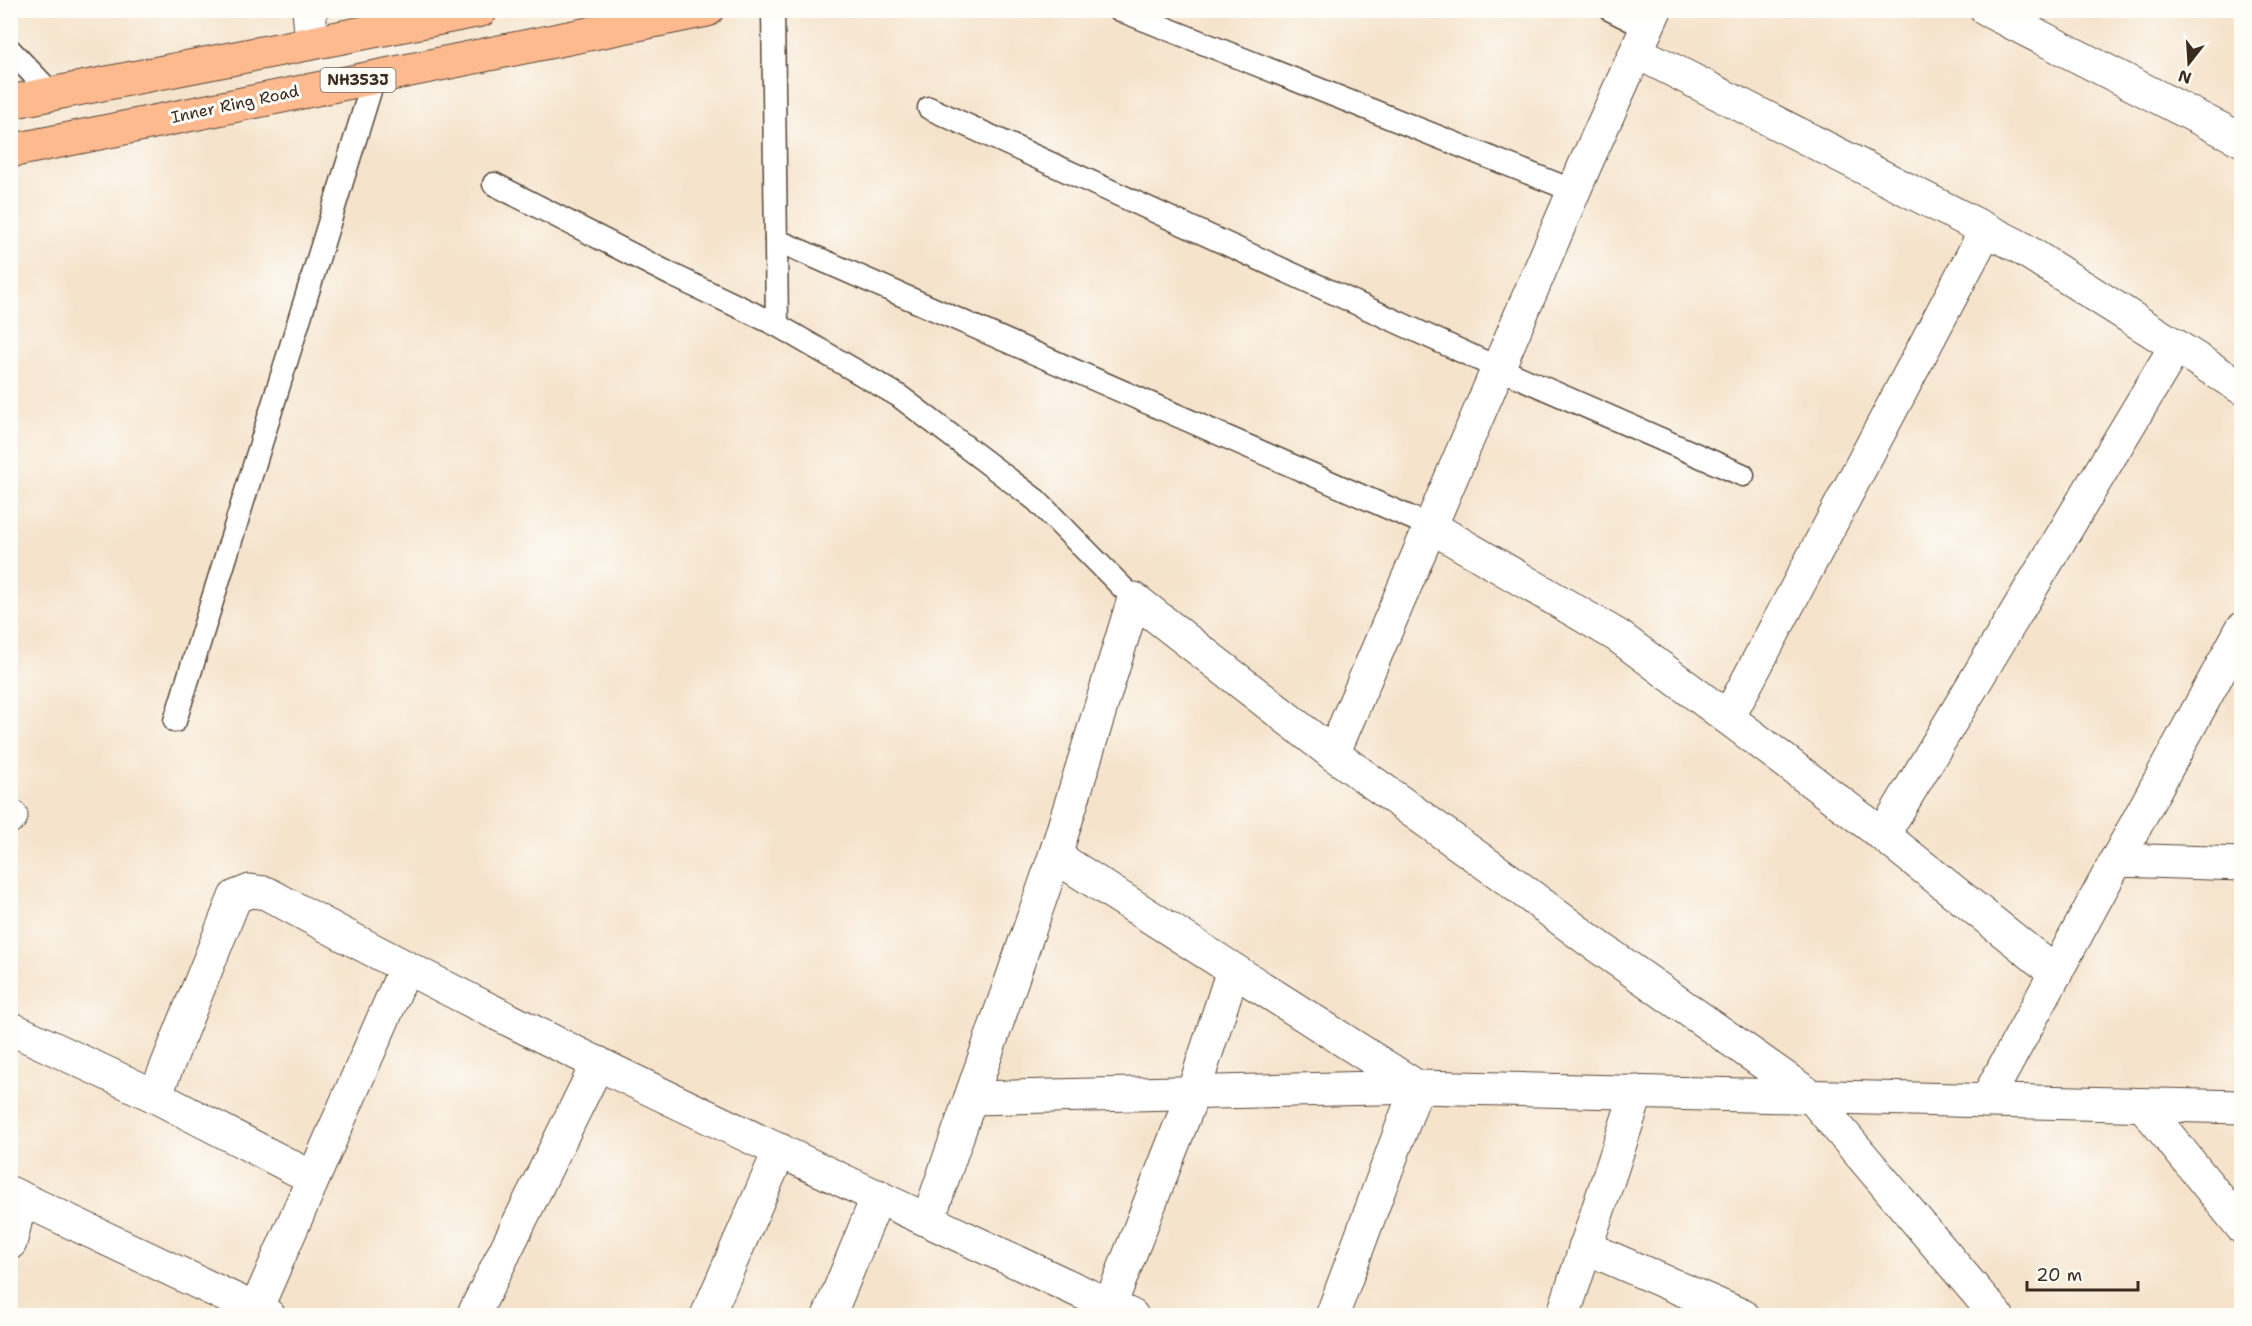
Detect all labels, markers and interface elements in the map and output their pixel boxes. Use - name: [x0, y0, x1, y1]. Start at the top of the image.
- north arrow: [2159, 33, 2219, 93]
- text: N: [2176, 65, 2194, 89]
- road number: NH353J: [320, 68, 395, 92]
- street label: Inner Ring Road: [169, 80, 301, 128]
- scale bar: [2027, 1254, 2138, 1292]
- text: 20 m: [2036, 1263, 2082, 1287]

